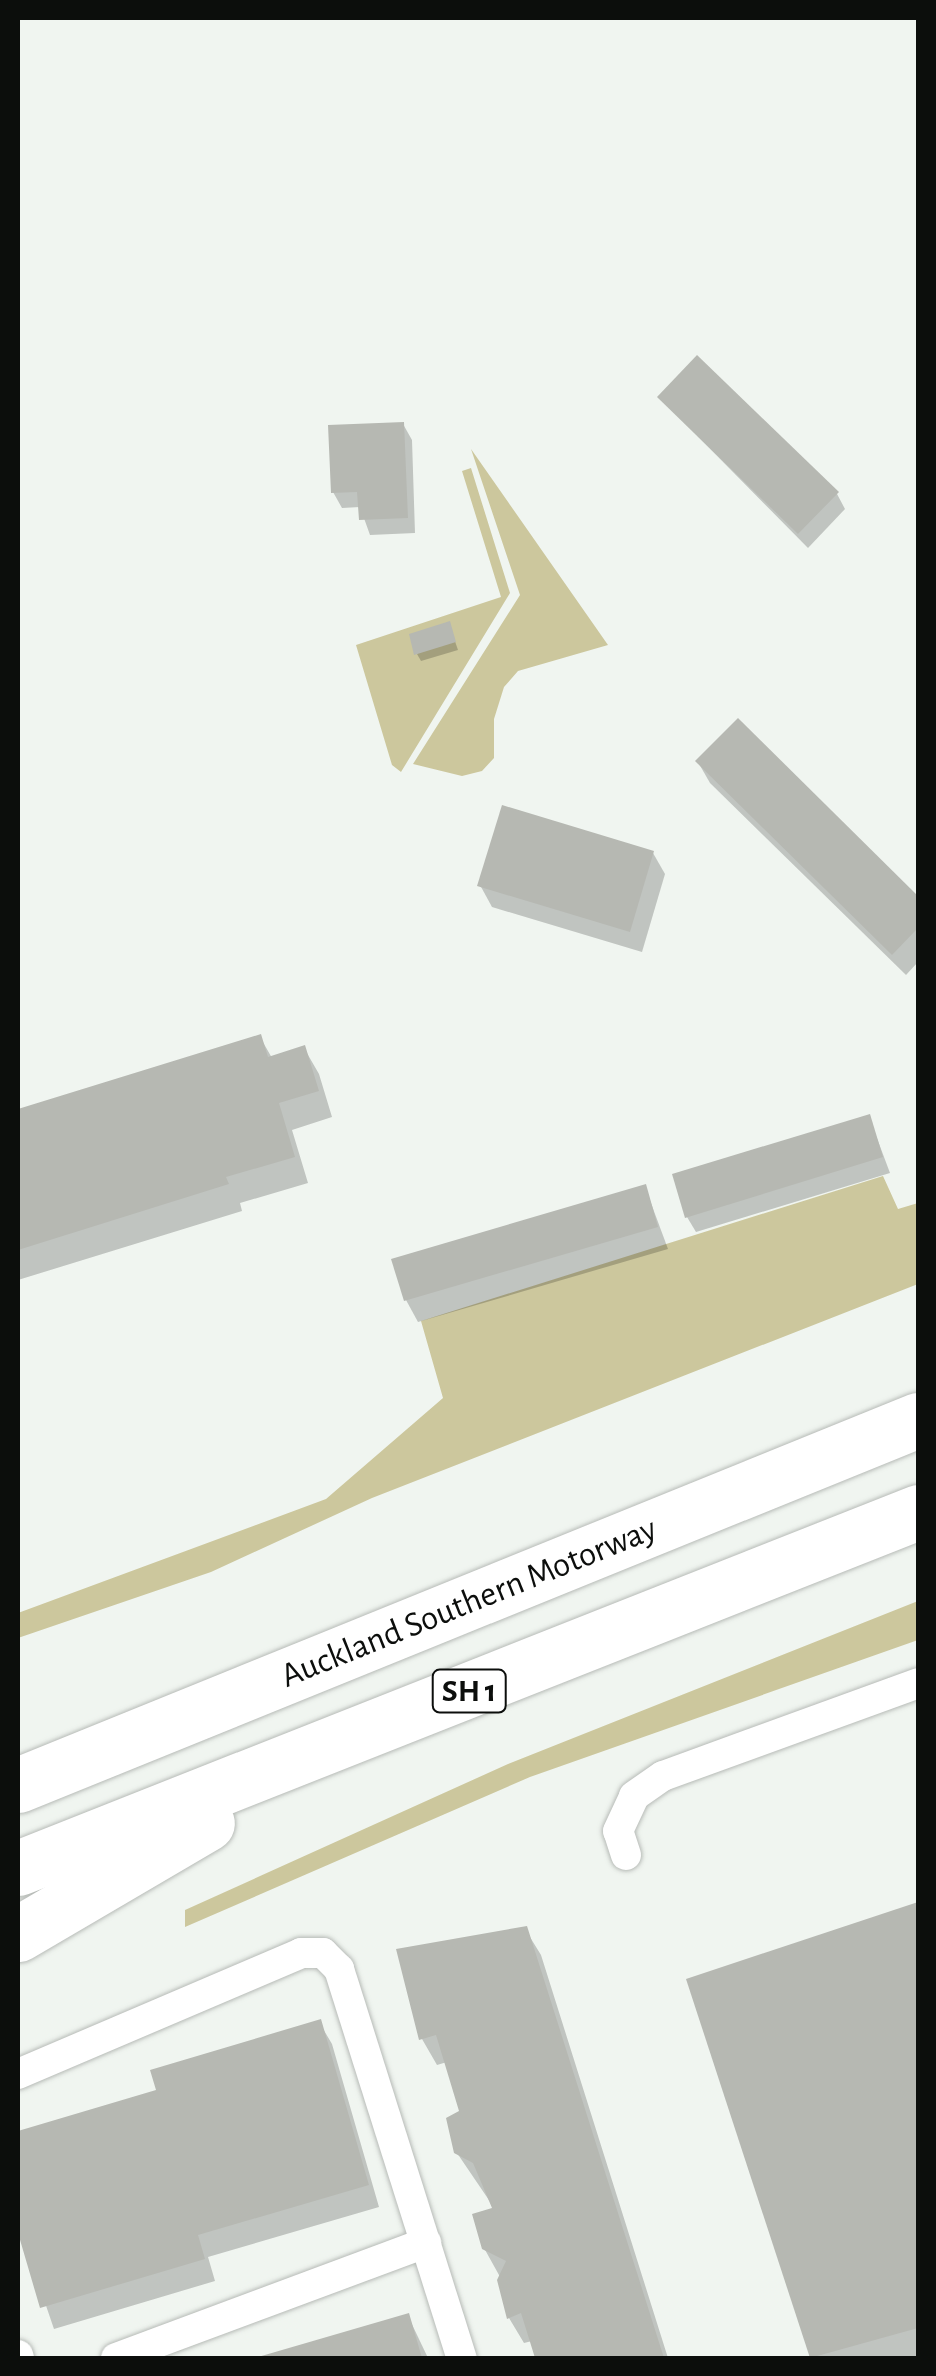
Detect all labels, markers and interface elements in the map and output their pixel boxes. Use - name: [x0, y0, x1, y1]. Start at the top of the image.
- street label: Auckland Southern Motorway: [275, 1508, 663, 1698]
- road number: SH 1: [432, 1664, 506, 1718]

